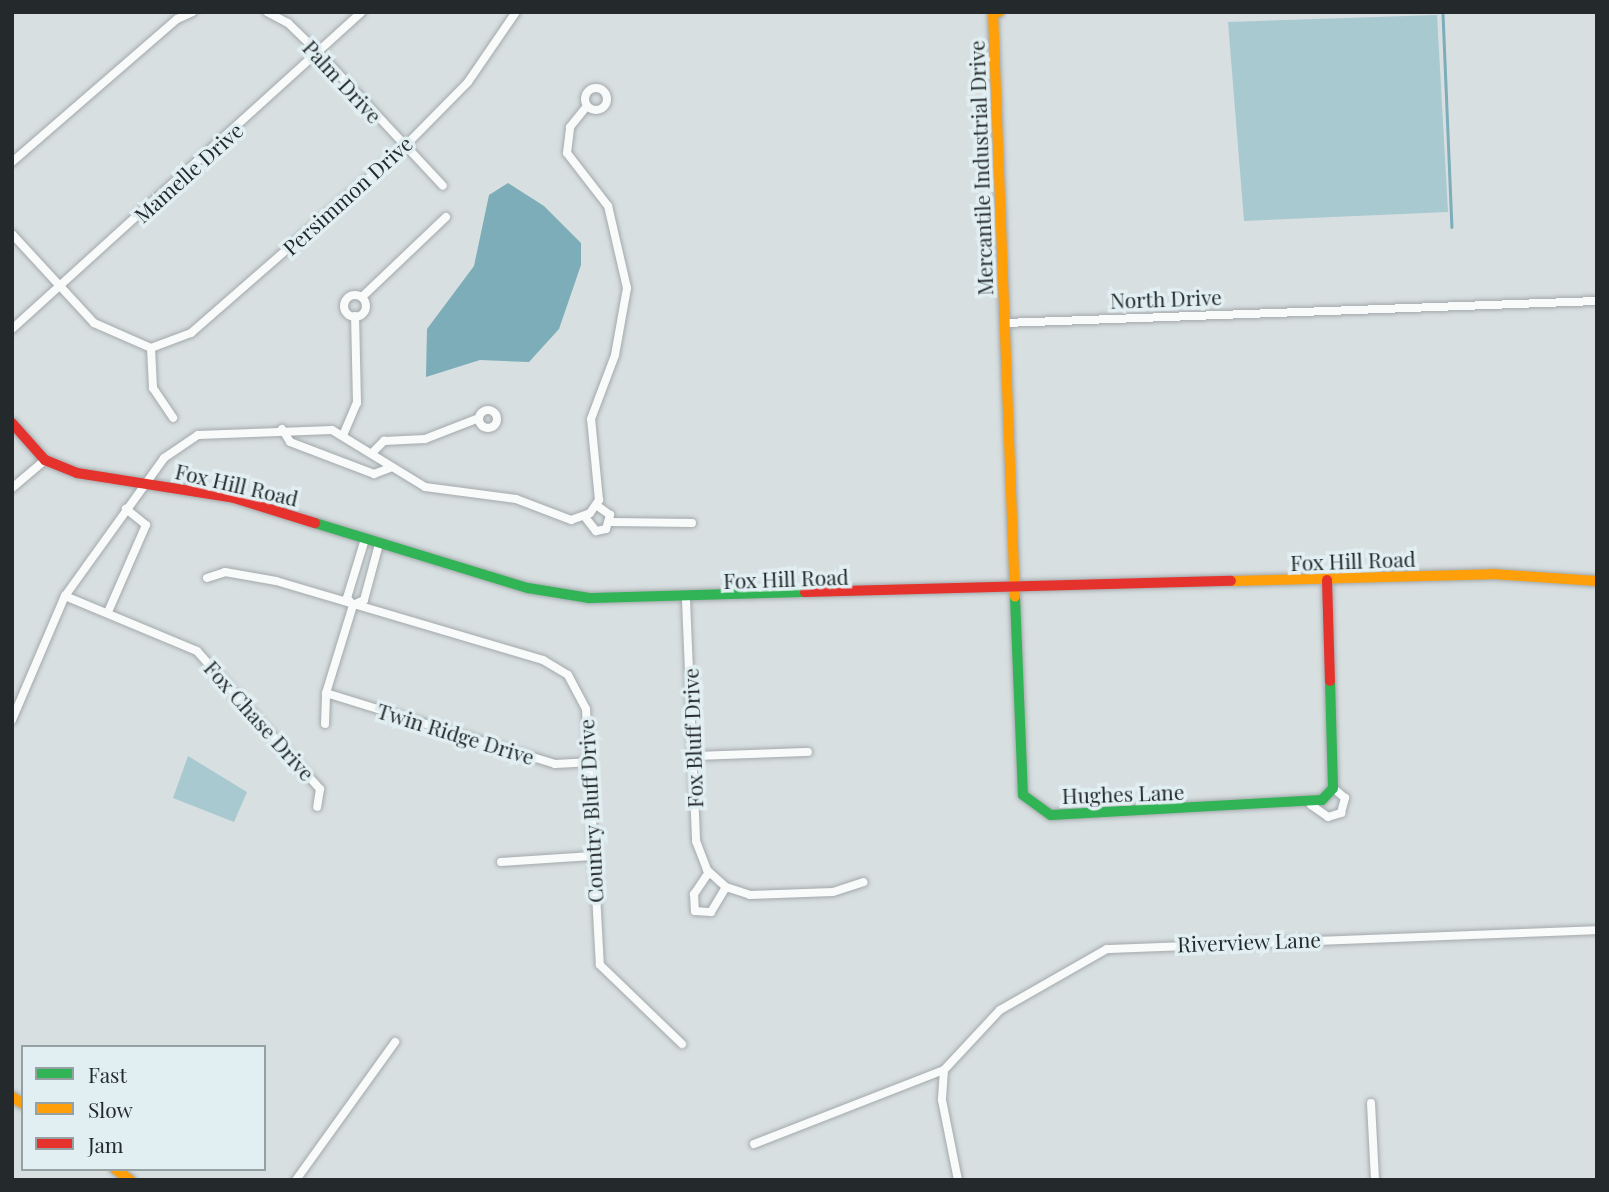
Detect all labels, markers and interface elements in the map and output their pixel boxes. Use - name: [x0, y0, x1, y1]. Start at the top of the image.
- street label: Palm Drive: [298, 34, 388, 128]
- street label: Mercantile Industrial Drive: [963, 40, 997, 296]
- street label: Mamelle Drive: [129, 117, 247, 227]
- street label: Persimmon Drive: [277, 130, 417, 260]
- street label: North Drive: [1110, 283, 1222, 313]
- street label: Fox Hill Road: [173, 458, 301, 510]
- street label: Fox Hill Road: [1290, 545, 1416, 575]
- street label: Fox Hill Road: [723, 563, 849, 593]
- street label: Fox Chase Drive: [200, 655, 320, 785]
- street label: Fox Bluff Drive: [677, 668, 707, 808]
- street label: Twin Ridge Drive: [374, 697, 538, 769]
- street label: Country Bluff Drive: [573, 718, 607, 904]
- street label: Hughes Lane: [1061, 778, 1185, 808]
- street label: Riverview Lane: [1177, 926, 1321, 956]
- legend: [21, 1045, 266, 1171]
- text: Fast: [88, 1060, 127, 1088]
- text: Slow: [88, 1095, 133, 1123]
- text: Jam: [88, 1130, 124, 1158]

